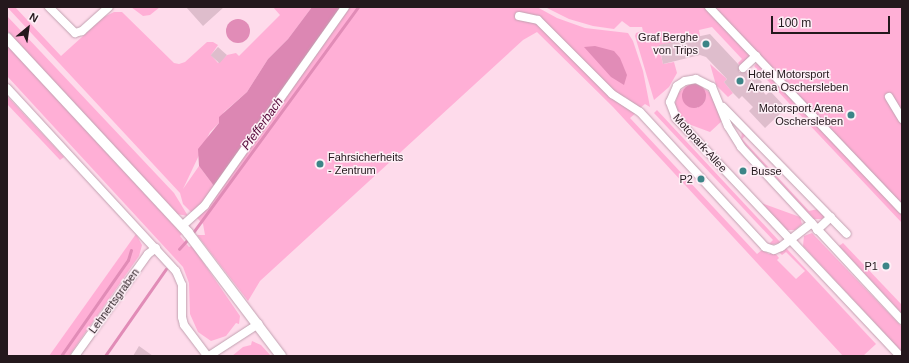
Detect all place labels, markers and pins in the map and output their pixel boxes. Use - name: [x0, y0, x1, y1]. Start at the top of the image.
- place label: Graf Berghe von Trips: [638, 31, 698, 57]
- marker: Graf Berghe von Trips: [701, 39, 711, 49]
- place label: Hotel Motorsport Arena Oschersleben: [748, 68, 848, 94]
- marker: Hotel Motorsport Arena Oschersleben: [735, 76, 745, 86]
- place label: Motorsport Arena Oschersleben: [758, 102, 843, 128]
- marker: Motorsport Arena Oschersleben: [846, 110, 856, 120]
- place label: Fahrsicherheits - Zentrum: [328, 151, 403, 177]
- marker: Fahrsicherheits - Zentrum: [315, 159, 325, 169]
- place label: Busse: [751, 164, 782, 178]
- marker: Busse: [738, 166, 748, 176]
- place label: P2: [680, 172, 693, 186]
- marker: P2: [696, 174, 706, 184]
- place label: P1: [865, 259, 878, 273]
- marker: P1: [881, 261, 891, 271]

